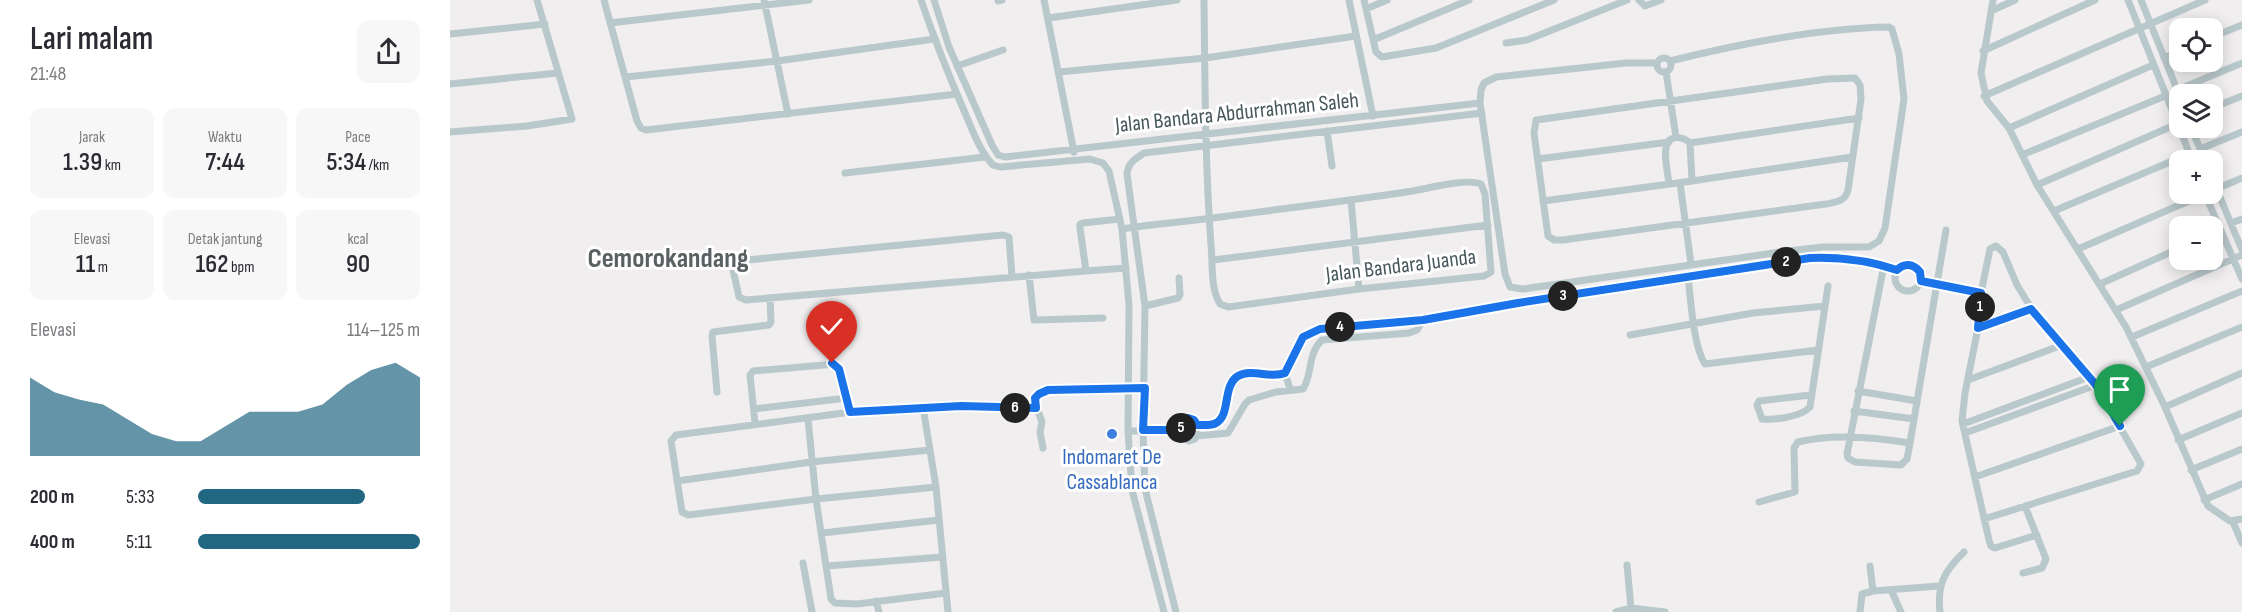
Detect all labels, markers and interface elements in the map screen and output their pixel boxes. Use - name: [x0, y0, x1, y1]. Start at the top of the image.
- map controls: [2169, 18, 2223, 270]
- button: locate: [2169, 18, 2223, 72]
- text: Lari malam: [30, 19, 153, 59]
- button: share: [357, 20, 420, 83]
- text: 21:48: [30, 62, 66, 86]
- button: layers: [2169, 84, 2223, 138]
- street label: Jalan Bandara Abdurrahman Saleh: [1113, 87, 1360, 139]
- text: Jarak: [79, 128, 105, 147]
- text: Waktu: [208, 128, 242, 147]
- text: Pace: [345, 128, 371, 147]
- text: 1.39: [63, 147, 102, 178]
- text: 7:44: [205, 147, 245, 178]
- text: 5:34: [327, 147, 366, 178]
- button: +: [2169, 150, 2223, 204]
- text: km: [102, 156, 121, 175]
- text: /km: [366, 156, 389, 175]
- button: −: [2169, 216, 2223, 270]
- text: Elevasi: [74, 230, 110, 249]
- text: Detak jantung: [188, 230, 262, 249]
- text: kcal: [347, 230, 369, 249]
- district label: Cemorokandang: [588, 242, 749, 275]
- street label: Jalan Bandara Juanda: [1323, 243, 1478, 289]
- pin: 2: [1771, 247, 1801, 277]
- text: 11: [76, 249, 95, 280]
- text: 162: [196, 249, 228, 280]
- text: 90: [346, 249, 370, 280]
- text: 2: [1782, 252, 1790, 271]
- text: m: [95, 258, 108, 277]
- text: bpm: [228, 258, 254, 277]
- pin: 3: [1548, 281, 1578, 311]
- text: 3: [1559, 286, 1567, 305]
- pin: 1: [1965, 292, 1995, 322]
- text: 1: [1977, 297, 1983, 316]
- pin: [806, 301, 857, 363]
- icon: check: [815, 310, 848, 343]
- pin: 4: [1325, 312, 1355, 342]
- text: 4: [1336, 317, 1344, 336]
- text: Elevasi: [30, 318, 76, 342]
- text: 114–125 m: [347, 318, 420, 342]
- pin: [2094, 364, 2145, 426]
- icon: arrive: [2103, 373, 2136, 406]
- pin: 6: [1000, 393, 1030, 423]
- text: 6: [1011, 398, 1019, 417]
- pin: 5: [1166, 413, 1196, 443]
- text: 5: [1177, 418, 1185, 437]
- marker: Indomaret De Cassablanca: [1105, 427, 1119, 441]
- place label: Indomaret De Cassablanca: [1062, 444, 1162, 496]
- text: 200 m: [30, 485, 74, 509]
- text: 5:33: [126, 485, 155, 509]
- text: 400 m: [30, 530, 75, 554]
- text: 5:11: [126, 530, 152, 554]

